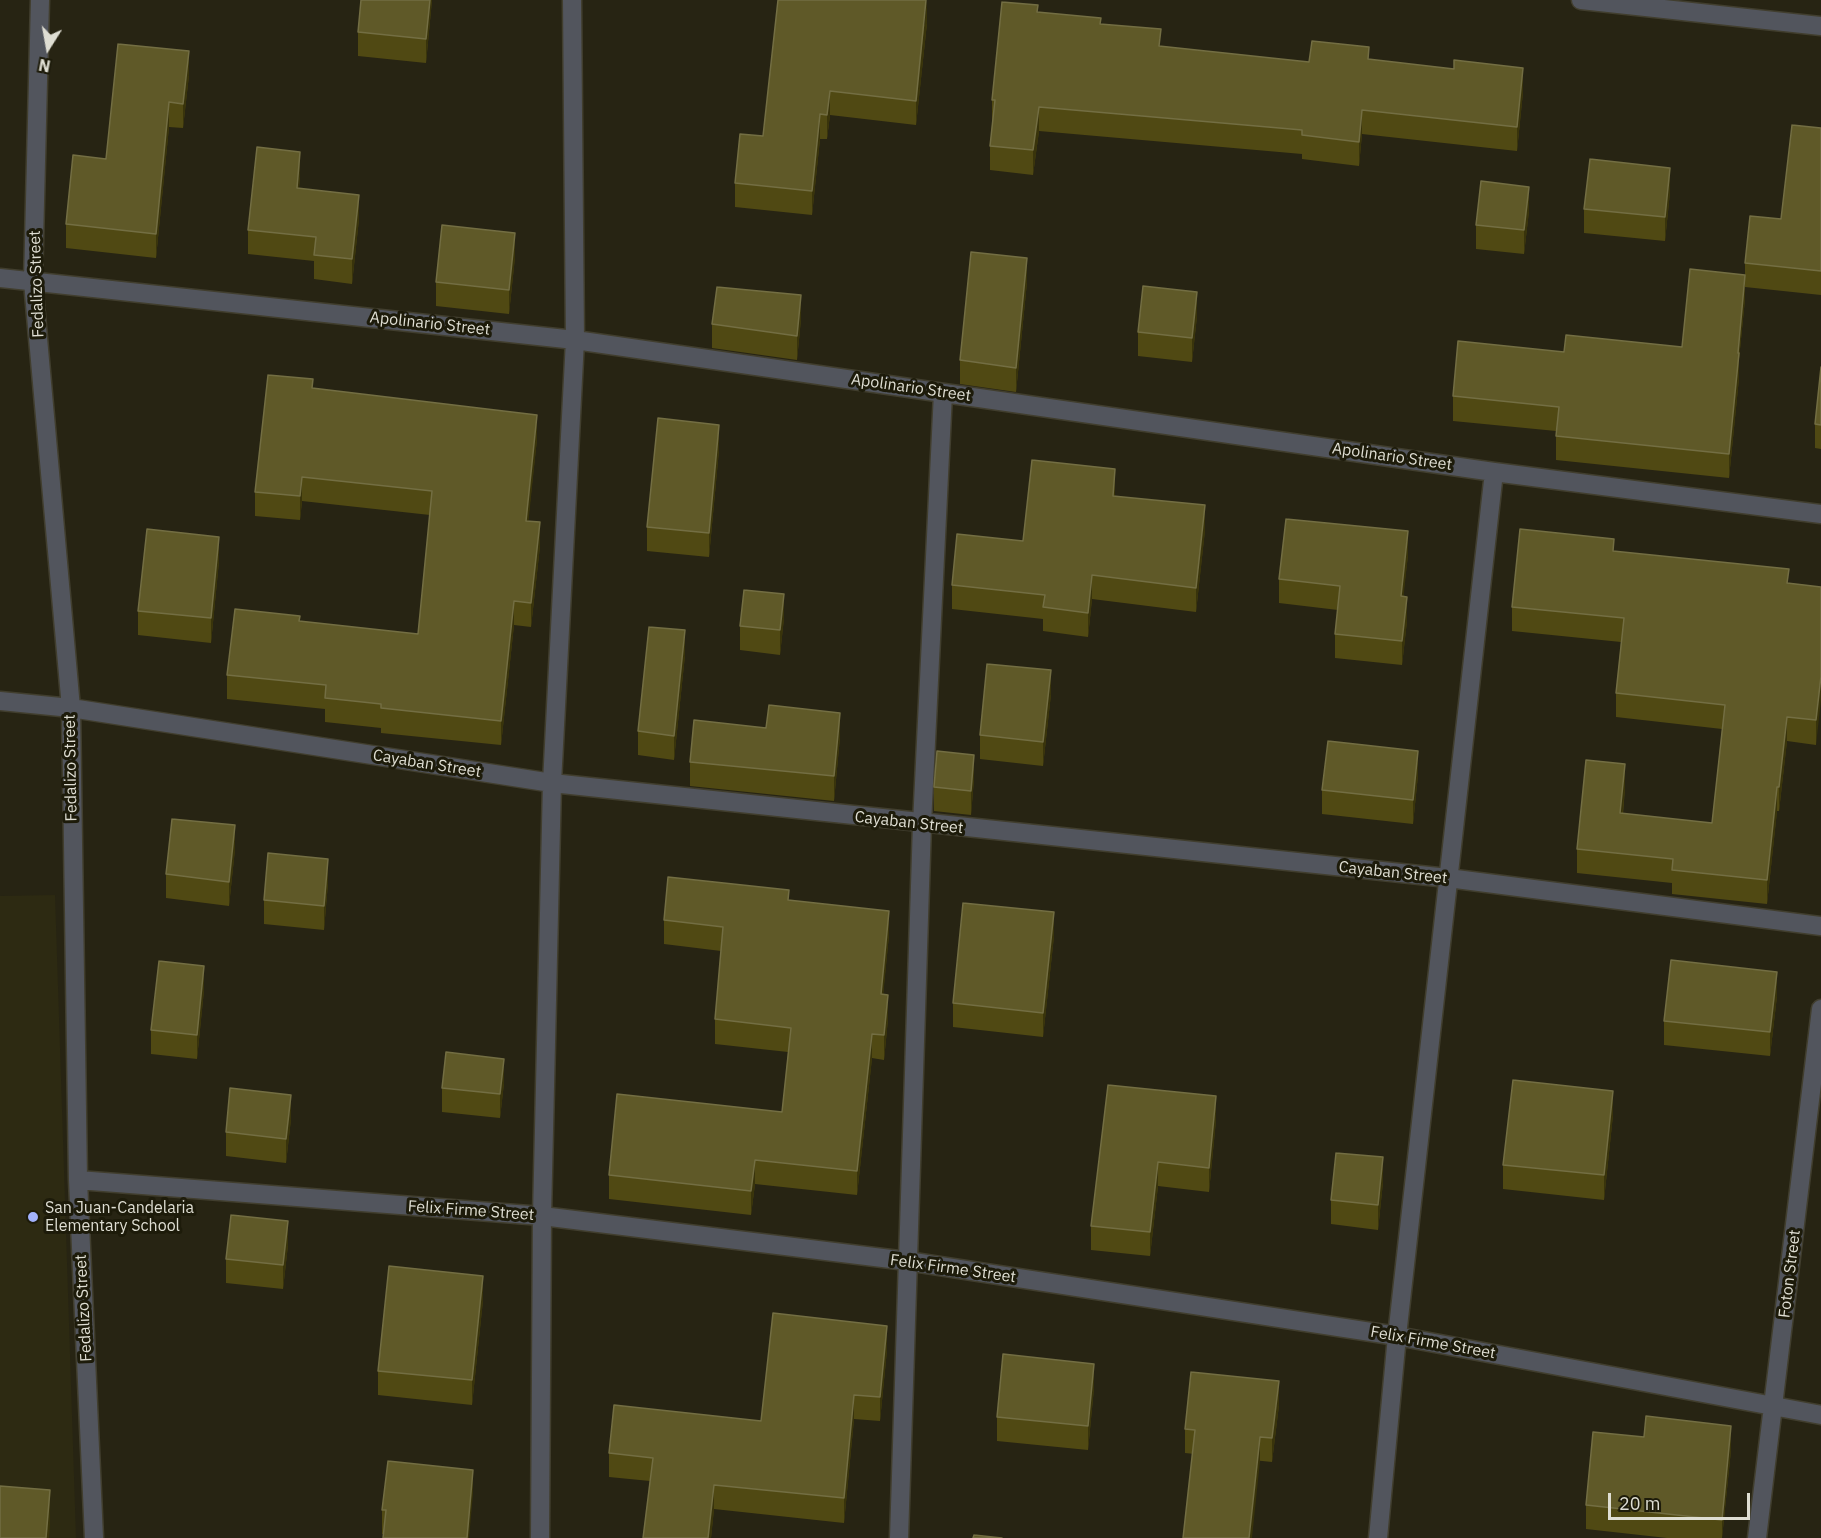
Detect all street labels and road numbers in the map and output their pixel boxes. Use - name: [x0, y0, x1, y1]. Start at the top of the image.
- street label: Fedalizo Street: [26, 230, 48, 338]
- street label: Apolinario Street: [369, 308, 491, 340]
- street label: Apolinario Street: [850, 370, 972, 406]
- street label: Apolinario Street: [1331, 439, 1453, 475]
- street label: Fedalizo Street: [60, 714, 82, 822]
- street label: Cayaban Street: [372, 746, 482, 782]
- street label: Cayaban Street: [854, 808, 964, 838]
- street label: Cayaban Street: [1338, 858, 1448, 888]
- street label: Felix Firme Street: [407, 1197, 535, 1225]
- street label: Foton Street: [1775, 1229, 1805, 1319]
- street label: Felix Firme Street: [889, 1251, 1017, 1287]
- street label: Fedalizo Street: [72, 1254, 96, 1362]
- street label: Felix Firme Street: [1369, 1323, 1497, 1363]

